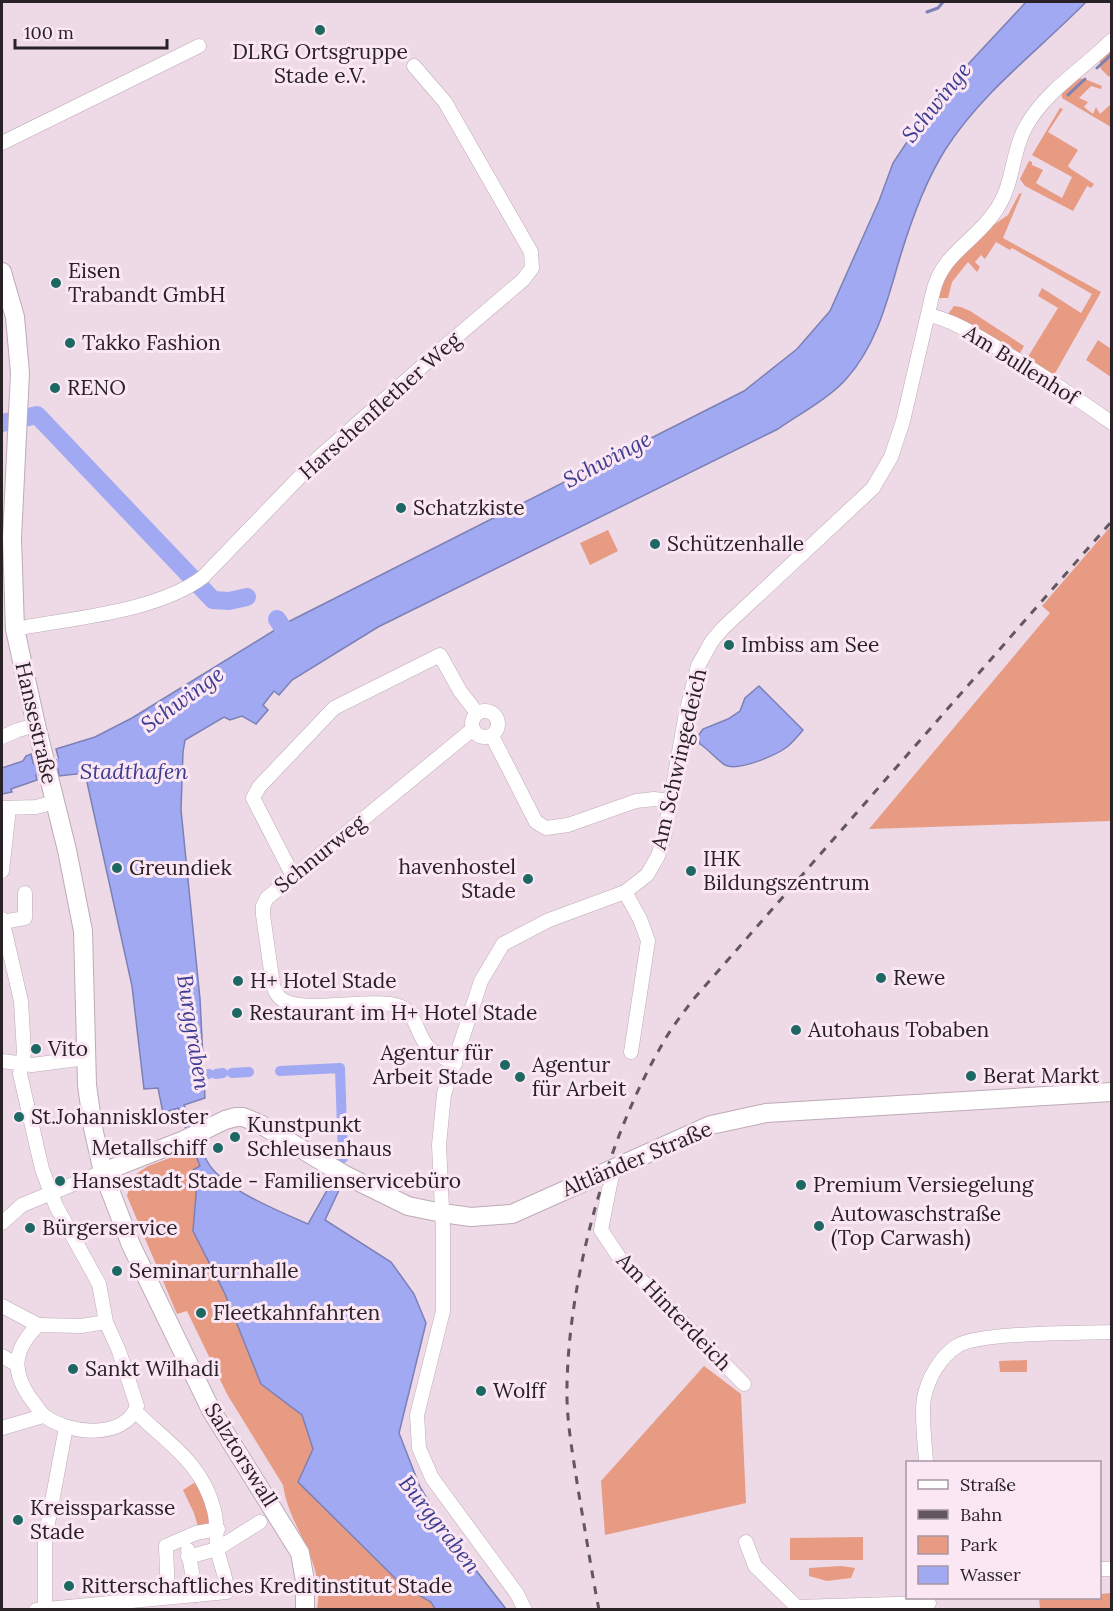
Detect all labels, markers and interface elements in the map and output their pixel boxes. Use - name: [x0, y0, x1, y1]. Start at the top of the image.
- scale bar: [15, 12, 166, 50]
- text: 100 m: [24, 21, 74, 44]
- marker: DLRG Ortsgruppe Stade e.V.: [313, 23, 327, 37]
- place label: DLRG Ortsgruppe Stade e.V.: [232, 38, 408, 89]
- water label: Schwinge: [895, 56, 977, 148]
- place label: Eisen Trabandt GmbH: [68, 257, 226, 308]
- marker: Eisen Trabandt GmbH: [49, 276, 63, 290]
- street label: Am Bullenhof: [958, 318, 1085, 412]
- street label: Harschenflether Weg: [293, 326, 466, 485]
- place label: Takko Fashion: [82, 329, 221, 356]
- marker: Takko Fashion: [63, 336, 77, 350]
- place label: RENO: [67, 374, 126, 401]
- marker: RENO: [48, 381, 62, 395]
- water label: Schwinge: [558, 424, 656, 494]
- place label: Schatzkiste: [413, 494, 525, 521]
- marker: Schatzkiste: [394, 501, 408, 515]
- place label: Schützenhalle: [667, 530, 804, 557]
- marker: Schützenhalle: [648, 537, 662, 551]
- place label: Imbiss am See: [741, 631, 879, 658]
- marker: Imbiss am See: [722, 638, 736, 652]
- street label: Hansestraße: [9, 659, 64, 786]
- water label: Schwinge: [135, 660, 229, 738]
- street label: Am Schwingedeich: [644, 666, 712, 853]
- water label: Stadthafen: [80, 757, 189, 785]
- street label: Schnurweg: [269, 808, 371, 899]
- place label: IHK Bildungszentrum: [703, 845, 870, 896]
- place label: havenhostel Stade: [398, 853, 516, 904]
- place label: Greundiek: [129, 854, 232, 881]
- marker: Greundiek: [110, 861, 124, 875]
- marker: IHK Bildungszentrum: [684, 864, 698, 878]
- marker: havenhostel Stade: [521, 872, 535, 886]
- place label: Rewe: [893, 964, 945, 991]
- place label: H+ Hotel Stade: [250, 967, 397, 994]
- marker: Rewe: [874, 971, 888, 985]
- water label: Burggraben: [171, 972, 217, 1092]
- marker: H+ Hotel Stade: [231, 974, 245, 988]
- place label: Restaurant im H+ Hotel Stade: [249, 999, 537, 1026]
- marker: Restaurant im H+ Hotel Stade: [230, 1006, 244, 1020]
- place label: Autohaus Tobaben: [807, 1016, 990, 1043]
- marker: Autohaus Tobaben: [789, 1023, 803, 1037]
- place label: Vito: [47, 1035, 88, 1062]
- place label: Agentur für Arbeit Stade: [372, 1039, 493, 1090]
- marker: Vito: [29, 1042, 43, 1056]
- place label: Agentur für Arbeit: [531, 1051, 627, 1102]
- marker: Agentur für Arbeit Stade: [498, 1058, 512, 1072]
- place label: Berat Markt: [983, 1062, 1100, 1089]
- marker: Berat Markt: [964, 1069, 978, 1083]
- marker: Agentur für Arbeit: [513, 1070, 527, 1084]
- place label: St.Johanniskloster: [31, 1103, 208, 1130]
- marker: St.Johanniskloster: [12, 1110, 26, 1124]
- place label: Kunstpunkt Schleusenhaus: [247, 1111, 392, 1162]
- street label: Altländer Straße: [557, 1115, 716, 1203]
- marker: Kunstpunkt Schleusenhaus: [228, 1130, 242, 1144]
- place label: Metallschiff: [91, 1134, 208, 1161]
- marker: Metallschiff: [211, 1141, 225, 1155]
- place label: Hansestadt Stade - Familienservicebüro: [72, 1167, 461, 1194]
- place label: Premium Versiegelung: [813, 1171, 1034, 1198]
- marker: Hansestadt Stade - Familienservicebüro: [53, 1174, 67, 1188]
- marker: Premium Versiegelung: [794, 1178, 808, 1192]
- place label: Autowaschstraße (Top Carwash): [830, 1200, 1001, 1251]
- place label: Bürgerservice: [42, 1214, 178, 1241]
- marker: Autowaschstraße (Top Carwash): [812, 1219, 826, 1233]
- marker: Bürgerservice: [23, 1221, 37, 1235]
- street label: Am Hinterdeich: [610, 1246, 738, 1376]
- place label: Seminarturnhalle: [129, 1257, 299, 1284]
- marker: Seminarturnhalle: [110, 1264, 124, 1278]
- place label: Fleetkahnfahrten: [213, 1299, 381, 1326]
- marker: Fleetkahnfahrten: [194, 1306, 208, 1320]
- place label: Sankt Wilhadi: [85, 1355, 220, 1382]
- marker: Sankt Wilhadi: [66, 1362, 80, 1376]
- place label: Wolff: [493, 1377, 547, 1404]
- marker: Wolff: [474, 1384, 488, 1398]
- street label: Salztorswall: [199, 1398, 284, 1512]
- legend: [906, 1461, 1101, 1599]
- water label: Burggraben: [393, 1469, 487, 1579]
- text: Straße: [960, 1473, 1016, 1496]
- place label: Kreissparkasse Stade: [30, 1494, 175, 1545]
- text: Bahn: [960, 1503, 1002, 1526]
- marker: Kreissparkasse Stade: [11, 1513, 25, 1527]
- text: Park: [960, 1533, 998, 1556]
- text: Wasser: [960, 1563, 1021, 1586]
- place label: Ritterschaftliches Kreditinstitut Stade: [81, 1572, 452, 1599]
- marker: Ritterschaftliches Kreditinstitut Stade: [62, 1579, 76, 1593]

